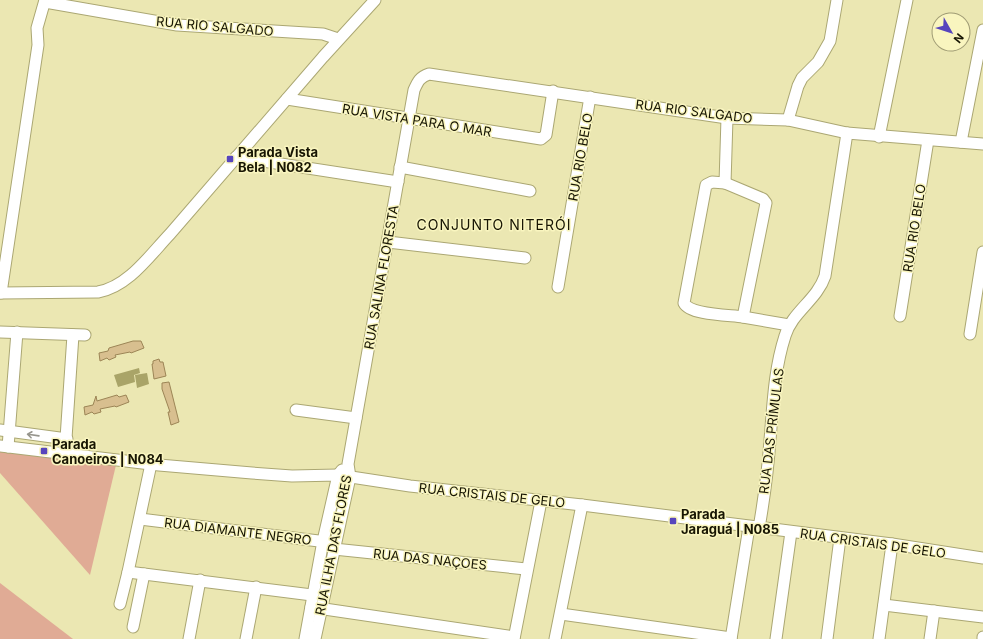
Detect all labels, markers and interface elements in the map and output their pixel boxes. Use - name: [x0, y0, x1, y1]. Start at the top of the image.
- north arrow: [931, 12, 971, 52]
- street label: RUA RIO SALGADO: [156, 13, 274, 39]
- text: N: [951, 31, 967, 46]
- street label: RUA RIO SALGADO: [635, 96, 754, 126]
- street label: RUA VISTA PARA O MAR: [341, 100, 493, 140]
- street label: RUA RIO BELO: [564, 112, 596, 202]
- place label: Parada Vista Bela | N082: [238, 144, 318, 175]
- marker: Parada Vista Bela | N082: [225, 154, 235, 164]
- street label: RUA RIO BELO: [899, 183, 929, 273]
- street label: RUA SALINA FLORESTA: [360, 204, 402, 350]
- district label: CONJUNTO NITERÓI: [417, 216, 571, 233]
- street label: RUA DAS PRÍMULAS: [755, 367, 787, 495]
- one-way arrow: [27, 431, 40, 439]
- place label: Parada Canoeiros | N084: [52, 436, 164, 467]
- marker: Parada Canoeiros | N084: [39, 446, 49, 456]
- street label: RUA ILHA DAS FLORES: [312, 474, 354, 616]
- street label: RUA CRISTAIS DE GELO: [418, 479, 566, 511]
- place label: Parada Jaraguá | N085: [681, 506, 779, 537]
- street label: RUA DIAMANTE NEGRO: [163, 514, 313, 548]
- marker: Parada Jaraguá | N085: [668, 516, 678, 526]
- street label: RUA CRISTAIS DE GELO: [799, 525, 947, 561]
- street label: RUA DAS NAÇOES: [372, 545, 488, 573]

